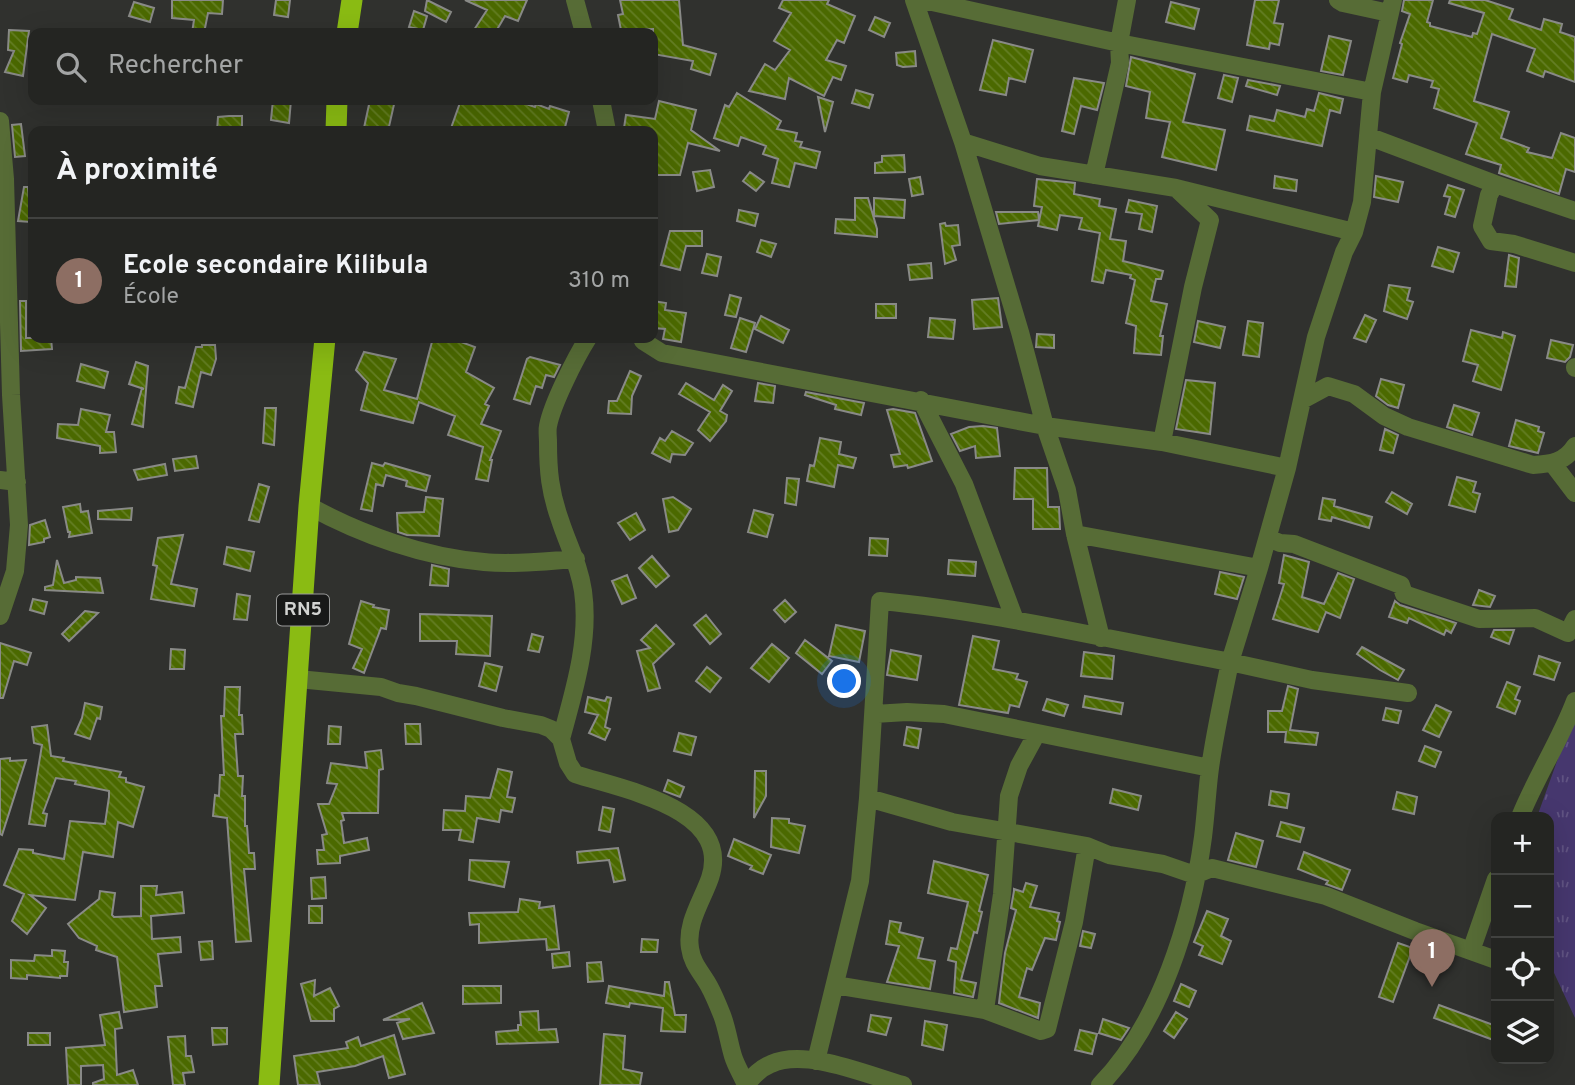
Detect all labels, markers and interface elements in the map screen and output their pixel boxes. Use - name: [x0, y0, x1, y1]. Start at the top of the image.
- search box: [28, 28, 658, 105]
- icon: search: [52, 48, 90, 86]
- text: Rechercher: [108, 50, 243, 83]
- text: À proximité: [56, 153, 218, 190]
- text: Ecole secondaire Kilibula: [123, 250, 428, 283]
- text: 1: [74, 267, 84, 296]
- text: 310 m: [568, 267, 630, 296]
- text: École: [123, 283, 179, 312]
- road number: RN5: [277, 594, 329, 625]
- your location: [827, 664, 861, 698]
- map controls: [1491, 812, 1554, 1064]
- button: +: [1491, 812, 1554, 875]
- button: −: [1491, 875, 1554, 938]
- pin: 1: [1409, 929, 1455, 987]
- button: locate: [1491, 938, 1554, 1001]
- button: layers: [1491, 1001, 1554, 1064]

